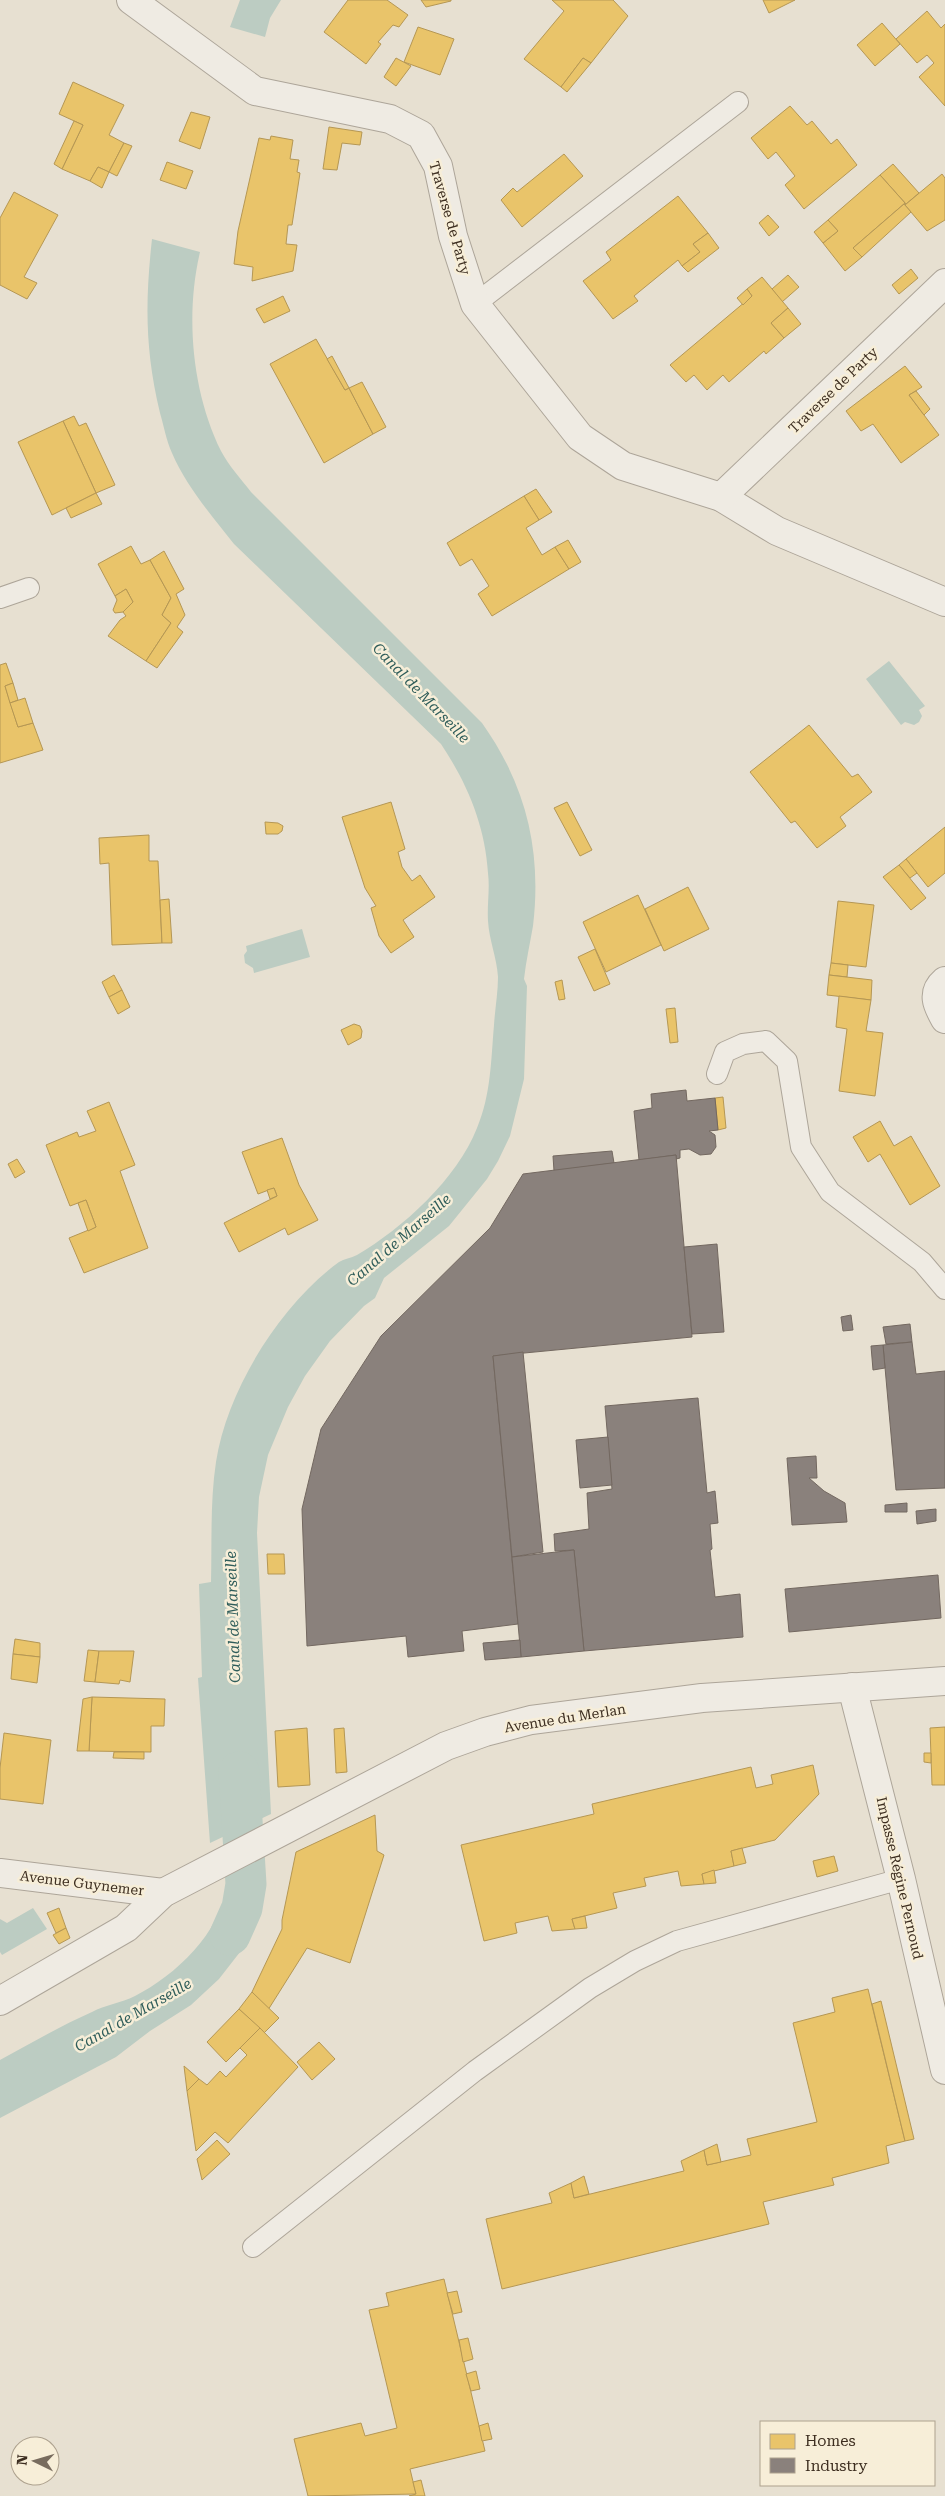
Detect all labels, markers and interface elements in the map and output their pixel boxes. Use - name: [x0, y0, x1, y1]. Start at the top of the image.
- street label: Traverse de Party: [426, 159, 474, 277]
- street label: Traverse de Party: [785, 343, 881, 436]
- water label: Canal de Marseille: [369, 639, 474, 747]
- water label: Canal de Marseille: [343, 1190, 455, 1290]
- water label: Canal de Marseille: [222, 1550, 244, 1683]
- street label: Avenue du Merlan: [503, 1701, 627, 1735]
- street label: Impasse Régine Pernoud: [874, 1795, 927, 1961]
- street label: Avenue Guynemer: [19, 1867, 145, 1899]
- water label: Canal de Marseille: [71, 1974, 195, 2056]
- legend: [760, 2421, 935, 2486]
- text: Homes: [805, 2432, 856, 2450]
- north arrow: [10, 2436, 60, 2486]
- text: N: [14, 2454, 31, 2466]
- text: Industry: [805, 2457, 867, 2475]

